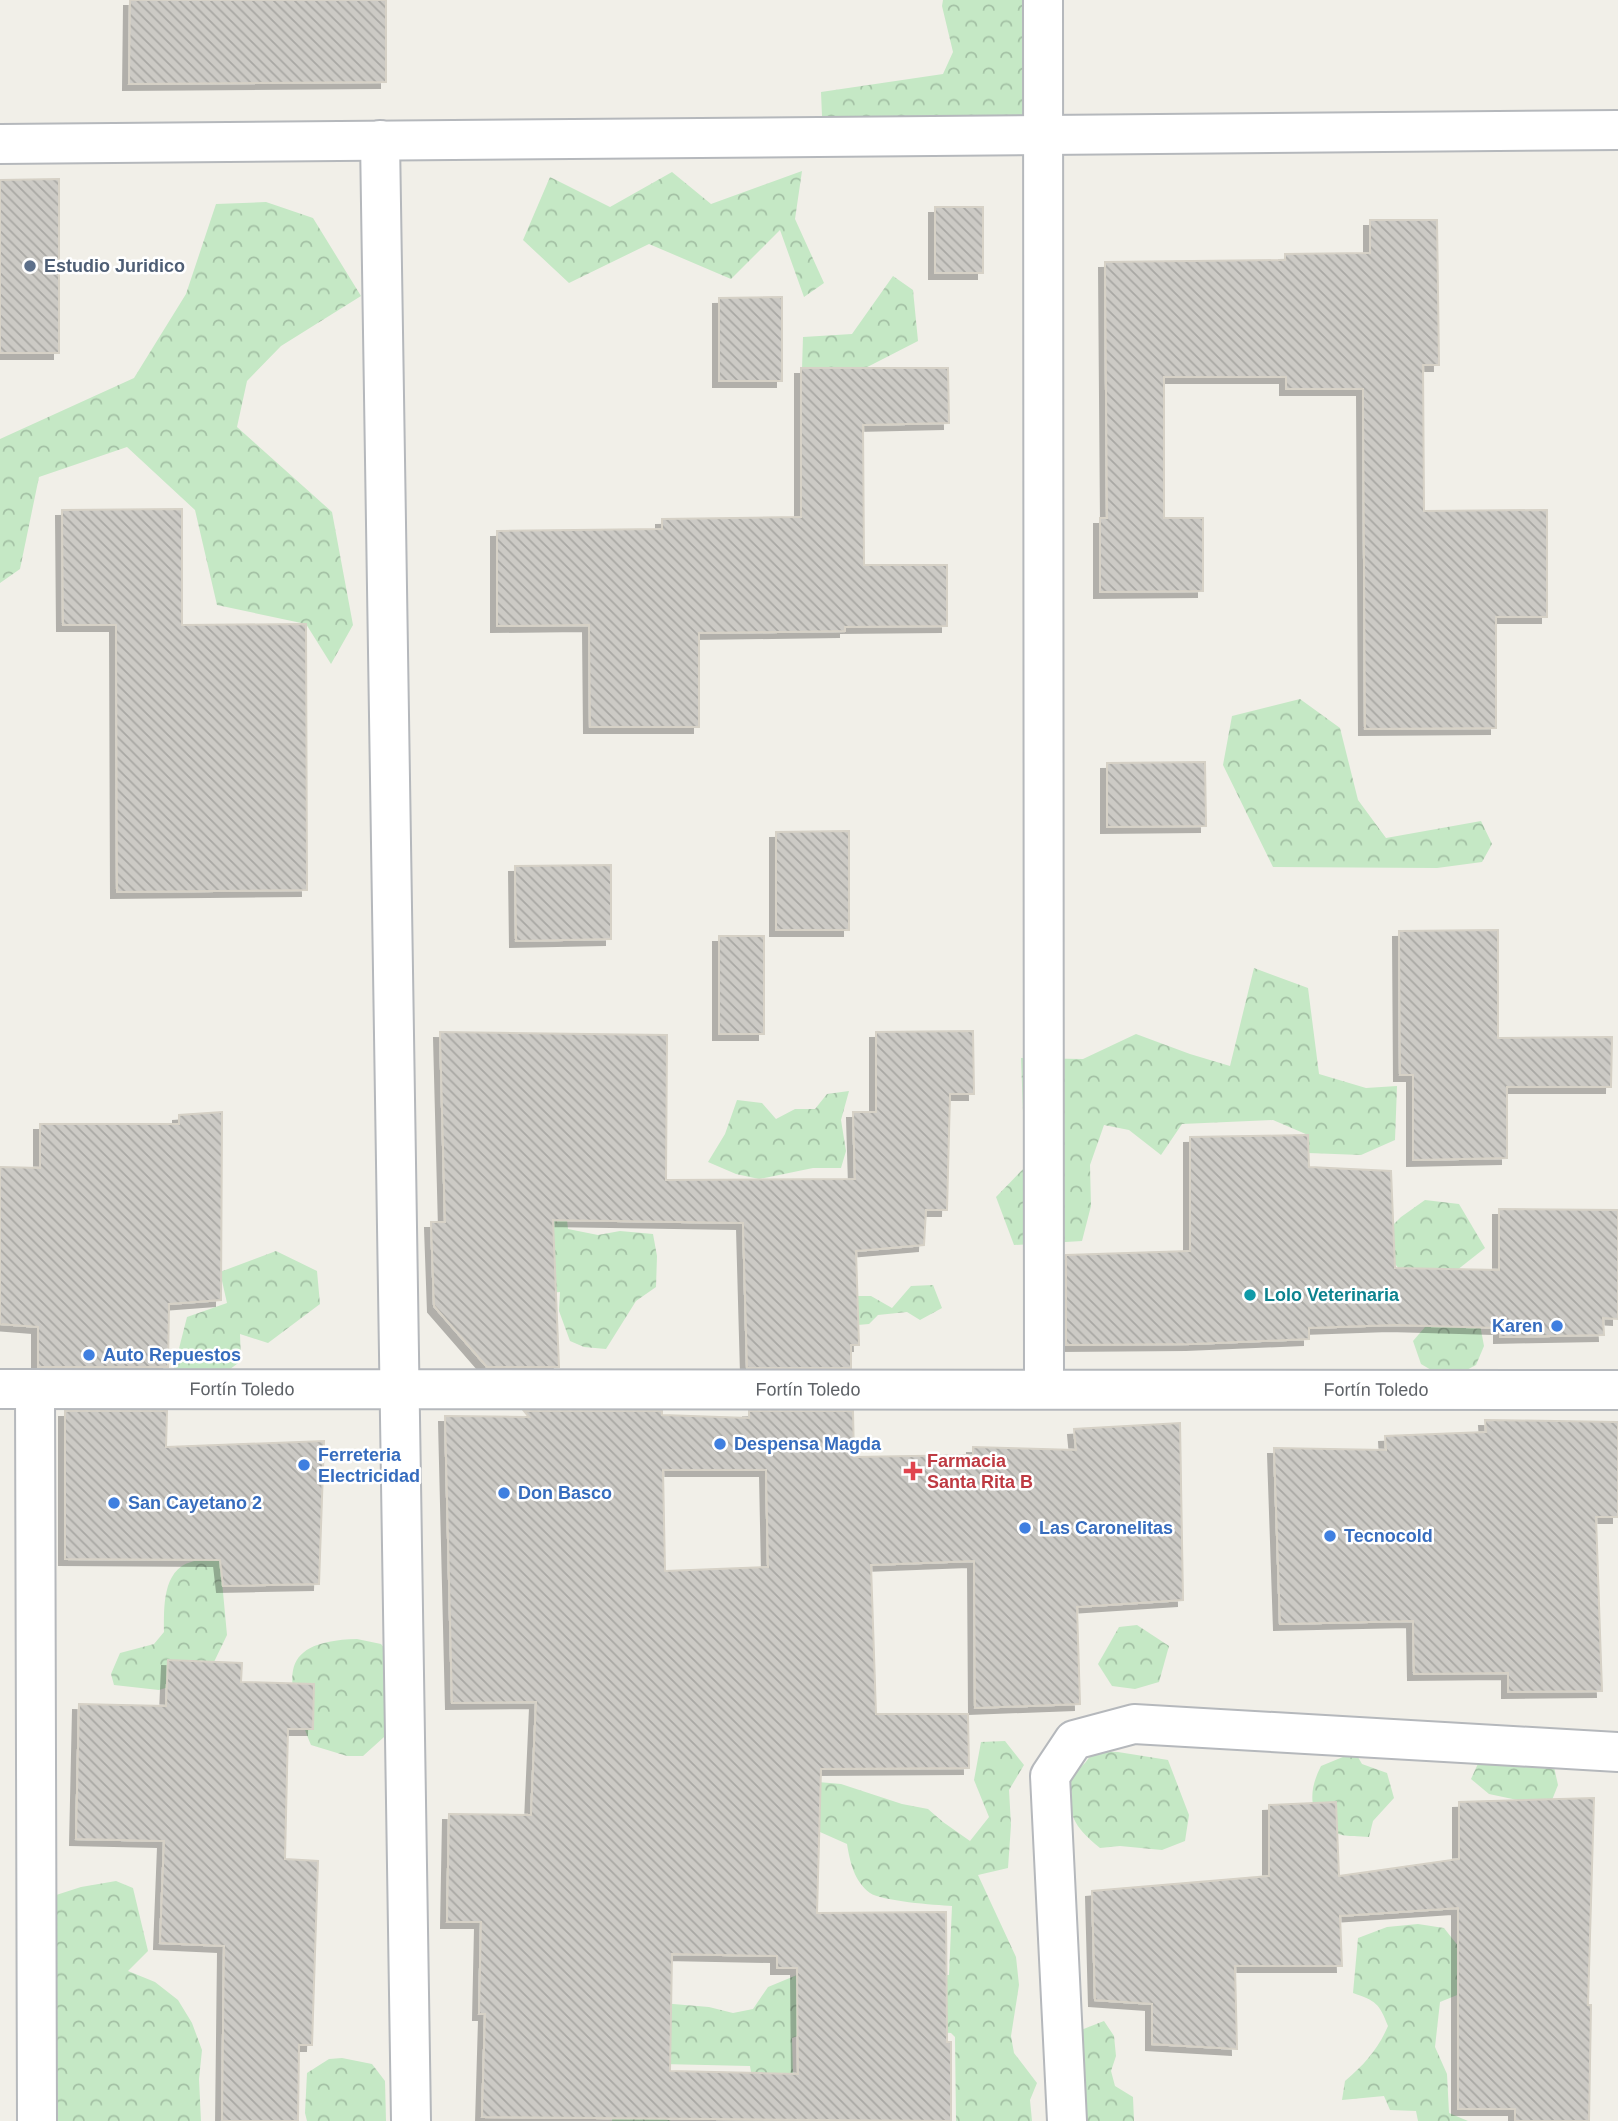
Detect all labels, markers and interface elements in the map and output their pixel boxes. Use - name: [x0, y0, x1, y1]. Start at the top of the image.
- place label: Estudio Juridico: [44, 256, 185, 276]
- marker: Estudio Juridico: [22, 258, 38, 274]
- place label: Lolo Veterinaria: [1264, 1285, 1400, 1305]
- marker: Lolo Veterinaria: [1242, 1287, 1258, 1303]
- place label: Karen: [1492, 1316, 1543, 1336]
- marker: Karen: [1549, 1318, 1565, 1334]
- place label: Auto Repuestos: [103, 1345, 241, 1365]
- marker: Auto Repuestos: [81, 1347, 97, 1363]
- street label: Fortín Toledo: [190, 1379, 294, 1399]
- street label: Fortín Toledo: [756, 1379, 860, 1400]
- street label: Fortín Toledo: [1324, 1380, 1428, 1400]
- place label: Despensa Magda: [734, 1434, 882, 1454]
- marker: Despensa Magda: [712, 1436, 728, 1452]
- place label: Ferreteria Electricidad: [318, 1445, 420, 1486]
- place label: Farmacia Santa Rita B: [927, 1451, 1033, 1492]
- marker: Ferreteria Electricidad: [296, 1457, 312, 1473]
- marker: Farmacia Santa Rita B: [905, 1463, 921, 1479]
- place label: Don Basco: [518, 1483, 612, 1503]
- marker: Don Basco: [496, 1485, 512, 1501]
- place label: San Cayetano 2: [128, 1493, 262, 1513]
- marker: San Cayetano 2: [106, 1495, 122, 1511]
- place label: Las Caronelitas: [1039, 1518, 1173, 1538]
- marker: Las Caronelitas: [1017, 1520, 1033, 1536]
- place label: Tecnocold: [1344, 1526, 1433, 1546]
- marker: Tecnocold: [1322, 1528, 1338, 1544]

